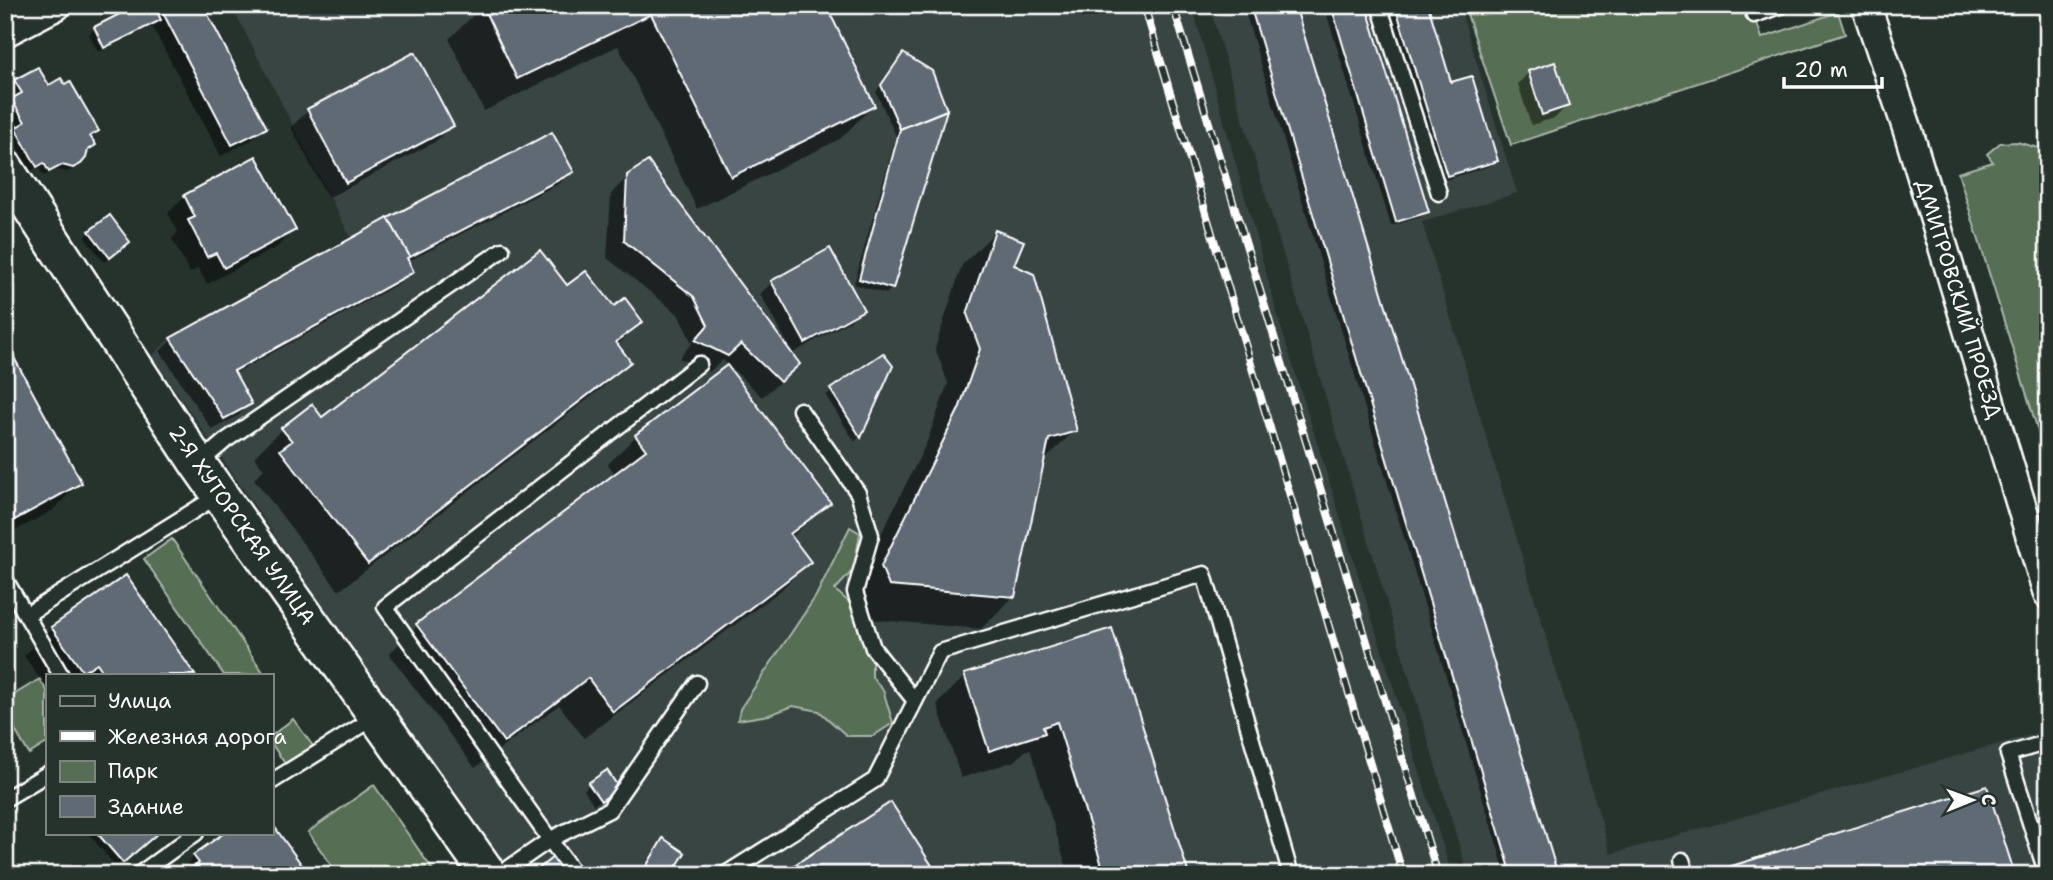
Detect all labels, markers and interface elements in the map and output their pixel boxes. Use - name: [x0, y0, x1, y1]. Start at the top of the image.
- scale bar: [1784, 46, 1882, 90]
- text: 20 m: [1794, 56, 1848, 84]
- street label: ДМИТРОВСКИЙ ПРОЕЗД: [1909, 176, 2009, 422]
- street label: 2-Я ХУТОРСКАЯ УЛИЦА: [162, 419, 322, 631]
- legend: [46, 674, 273, 834]
- text: Улица: [108, 687, 171, 715]
- text: Железная дорога: [108, 723, 287, 751]
- text: Парк: [108, 757, 158, 785]
- north arrow: [1938, 764, 2008, 834]
- text: Здание: [108, 793, 184, 821]
- text: С: [1976, 794, 2001, 806]

